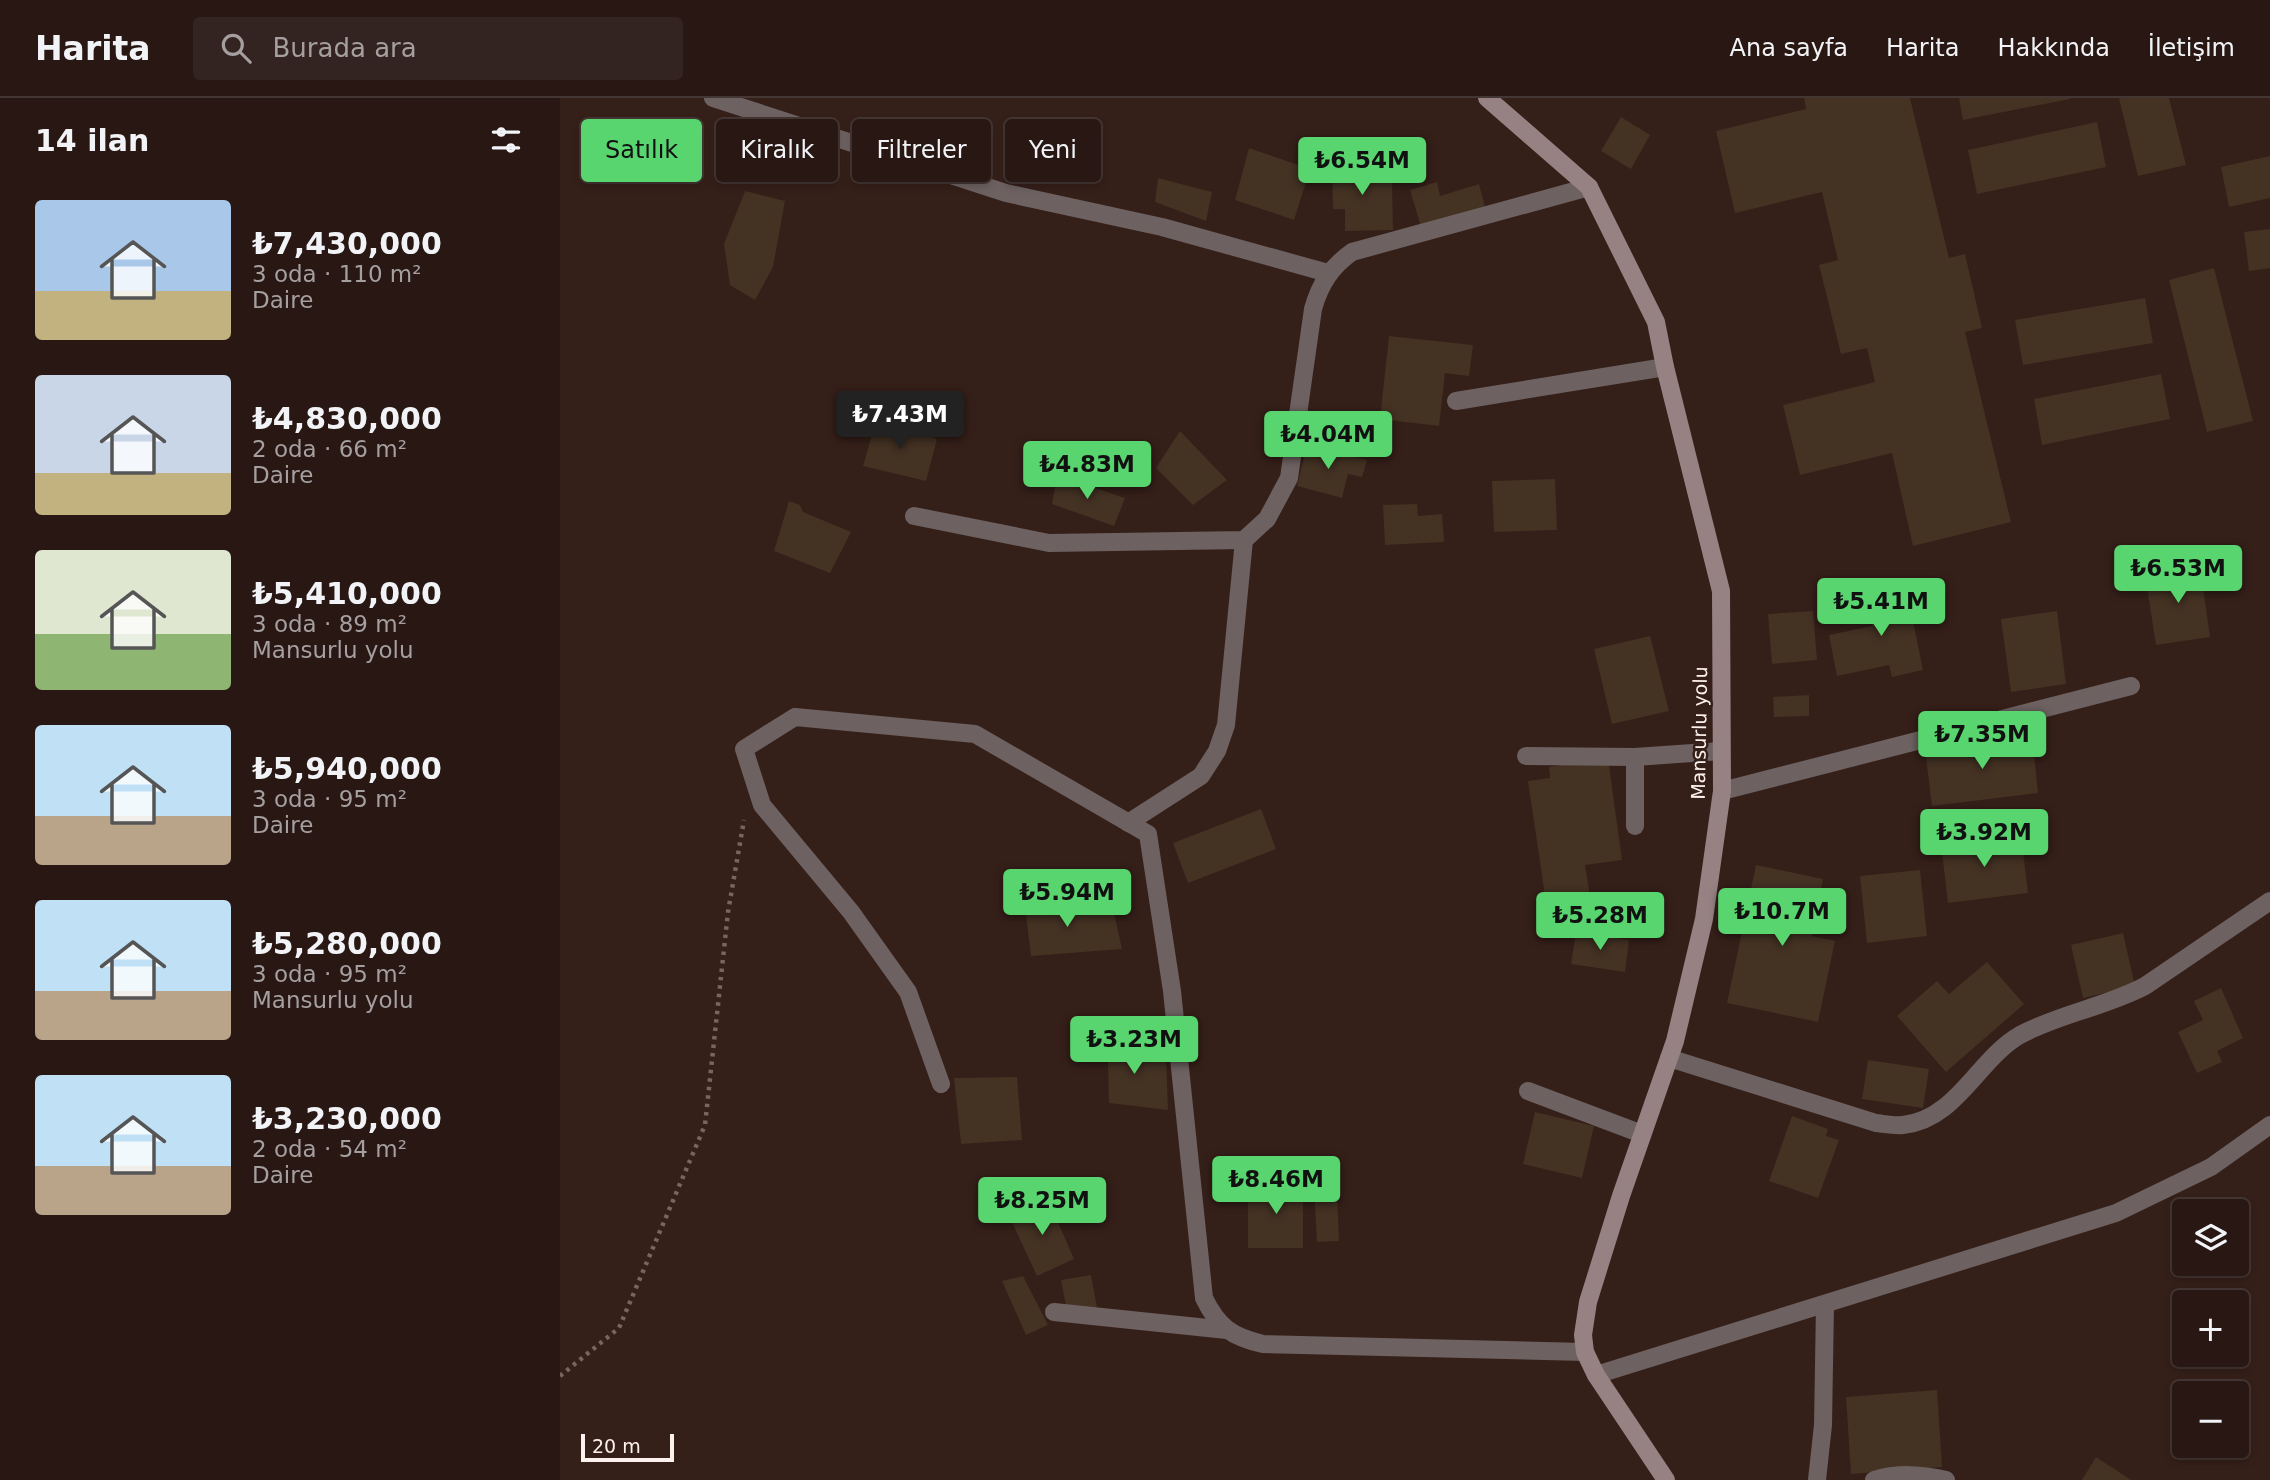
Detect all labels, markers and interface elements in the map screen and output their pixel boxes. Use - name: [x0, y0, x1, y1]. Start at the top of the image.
- search box: [193, 17, 683, 80]
- text: Harita: [35, 29, 151, 68]
- icon: search: [217, 29, 255, 67]
- text: Burada ara: [273, 33, 417, 63]
- text: Ana sayfa: [1730, 34, 1848, 62]
- text: Harita: [1886, 34, 1959, 62]
- text: Hakkında: [1997, 34, 2110, 62]
- text: İletişim: [2148, 34, 2235, 62]
- chip: Satılık: [581, 119, 702, 182]
- chip: Kiralık: [716, 119, 838, 182]
- chip: Filtreler: [852, 119, 991, 182]
- chip: Yeni: [1005, 119, 1101, 182]
- icon: filters: [487, 121, 525, 159]
- text: 14 ilan: [35, 123, 149, 158]
- pin: ₺6.54M: [1305, 138, 1419, 197]
- text: ₺6.54M: [1314, 147, 1410, 173]
- text: ₺7,430,000: [252, 226, 442, 261]
- icon: home: [91, 228, 175, 312]
- text: 3 oda · 110 m²: [252, 261, 421, 287]
- text: Daire: [252, 287, 313, 313]
- pin: ₺7.43M: [843, 392, 957, 451]
- text: ₺4,830,000: [252, 401, 442, 436]
- text: ₺7.43M: [852, 401, 948, 427]
- icon: home: [91, 403, 175, 487]
- pin: ₺4.04M: [1271, 412, 1385, 471]
- text: ₺4.04M: [1280, 421, 1376, 447]
- text: 2 oda · 66 m²: [252, 436, 407, 462]
- pin: ₺4.83M: [1030, 442, 1144, 501]
- text: ₺4.83M: [1039, 451, 1135, 477]
- text: Daire: [252, 462, 313, 488]
- pin: ₺6.53M: [2121, 546, 2235, 605]
- text: ₺6.53M: [2130, 555, 2226, 581]
- text: ₺5,410,000: [252, 576, 442, 611]
- icon: home: [91, 578, 175, 662]
- pin: ₺5.41M: [1824, 578, 1938, 638]
- text: ₺5.41M: [1833, 588, 1929, 614]
- text: 3 oda · 89 m²: [252, 611, 407, 637]
- text: Mansurlu yolu: [252, 637, 413, 663]
- street label: Mansurlu yolu: [1687, 666, 1711, 800]
- pin: ₺7.35M: [1925, 712, 2039, 771]
- text: ₺7.35M: [1934, 721, 2030, 747]
- text: ₺5,940,000: [252, 751, 442, 786]
- icon: home: [91, 753, 175, 837]
- text: 3 oda · 95 m²: [252, 786, 407, 812]
- pin: ₺3.92M: [1927, 810, 2041, 869]
- text: Daire: [252, 812, 313, 838]
- text: ₺3.92M: [1936, 819, 2032, 845]
- pin: ₺5.94M: [1010, 870, 1124, 929]
- text: ₺5.94M: [1019, 879, 1115, 905]
- pin: ₺10.7M: [1725, 888, 1839, 948]
- pin: ₺5.28M: [1543, 892, 1657, 952]
- text: ₺10.7M: [1734, 898, 1830, 924]
- text: ₺5.28M: [1552, 902, 1648, 928]
- text: ₺5,280,000: [252, 926, 442, 961]
- icon: home: [91, 928, 175, 1012]
- text: 3 oda · 95 m²: [252, 961, 407, 987]
- text: Mansurlu yolu: [252, 987, 413, 1013]
- pin: ₺3.23M: [1077, 1016, 1191, 1076]
- text: ₺3.23M: [1086, 1026, 1182, 1052]
- text: ₺3,230,000: [252, 1101, 442, 1136]
- icon: home: [91, 1103, 175, 1187]
- text: 2 oda · 54 m²: [252, 1136, 407, 1162]
- pin: ₺8.46M: [1219, 1156, 1333, 1216]
- text: Daire: [252, 1162, 313, 1188]
- text: ₺8.46M: [1228, 1166, 1324, 1192]
- pin: ₺8.25M: [985, 1178, 1099, 1237]
- text: ₺8.25M: [994, 1187, 1090, 1213]
- map controls: [2172, 1199, 2249, 1458]
- button: layers: [2172, 1199, 2249, 1276]
- button: +: [2172, 1290, 2249, 1367]
- button: −: [2172, 1381, 2249, 1458]
- scale bar: [581, 1431, 674, 1463]
- text: 20 m: [592, 1435, 641, 1457]

